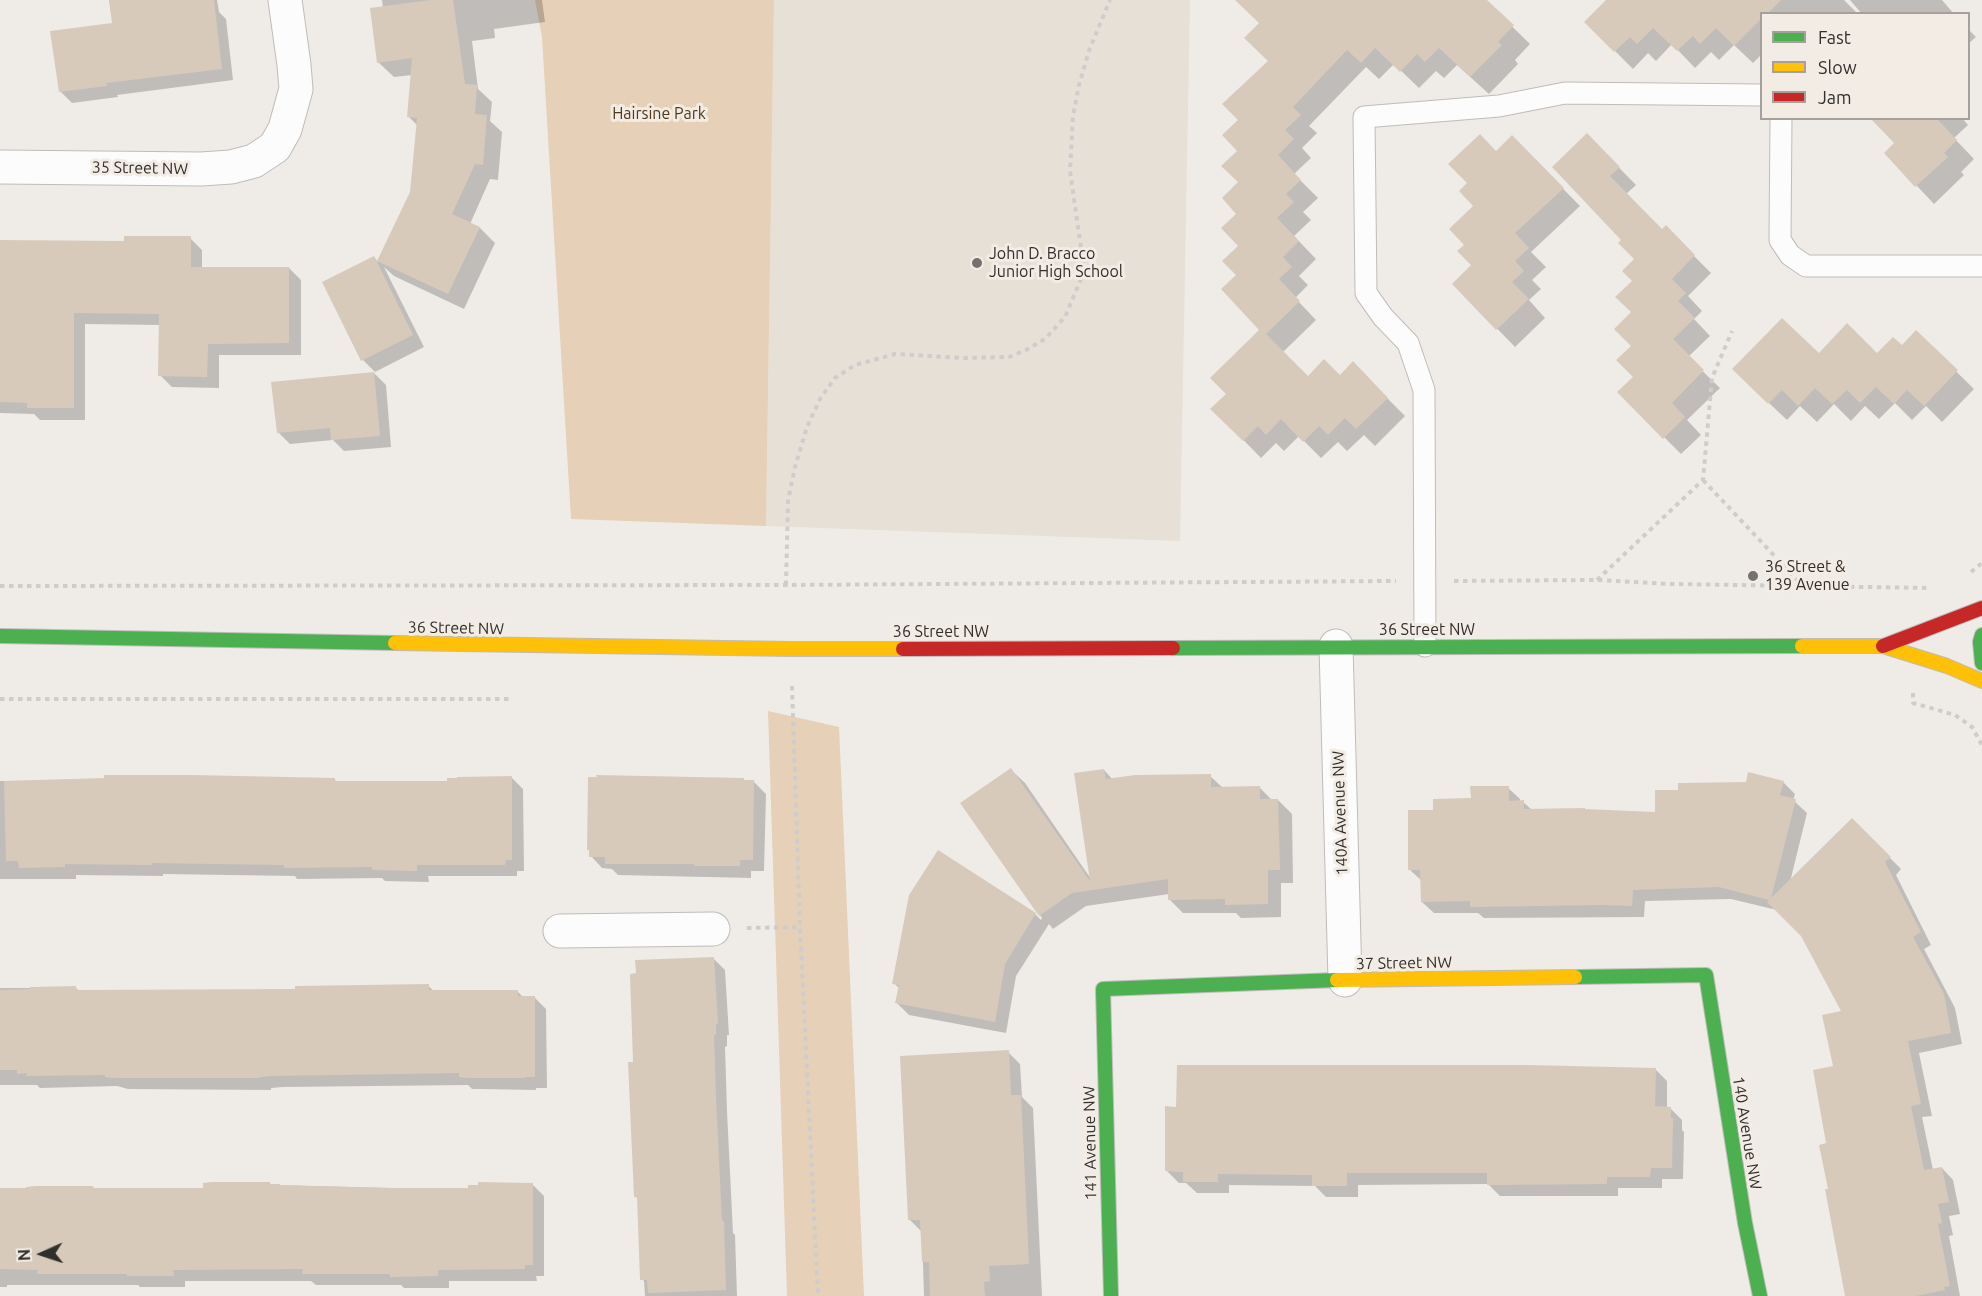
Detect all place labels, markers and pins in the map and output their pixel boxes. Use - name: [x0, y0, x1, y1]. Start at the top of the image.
- place label: John D. Bracco Junior High School: [989, 244, 1123, 282]
- marker: John D. Bracco Junior High School: [970, 256, 984, 270]
- place label: 36 Street & 139 Avenue: [1765, 557, 1850, 595]
- marker: 36 Street & 139 Avenue: [1746, 569, 1760, 583]

